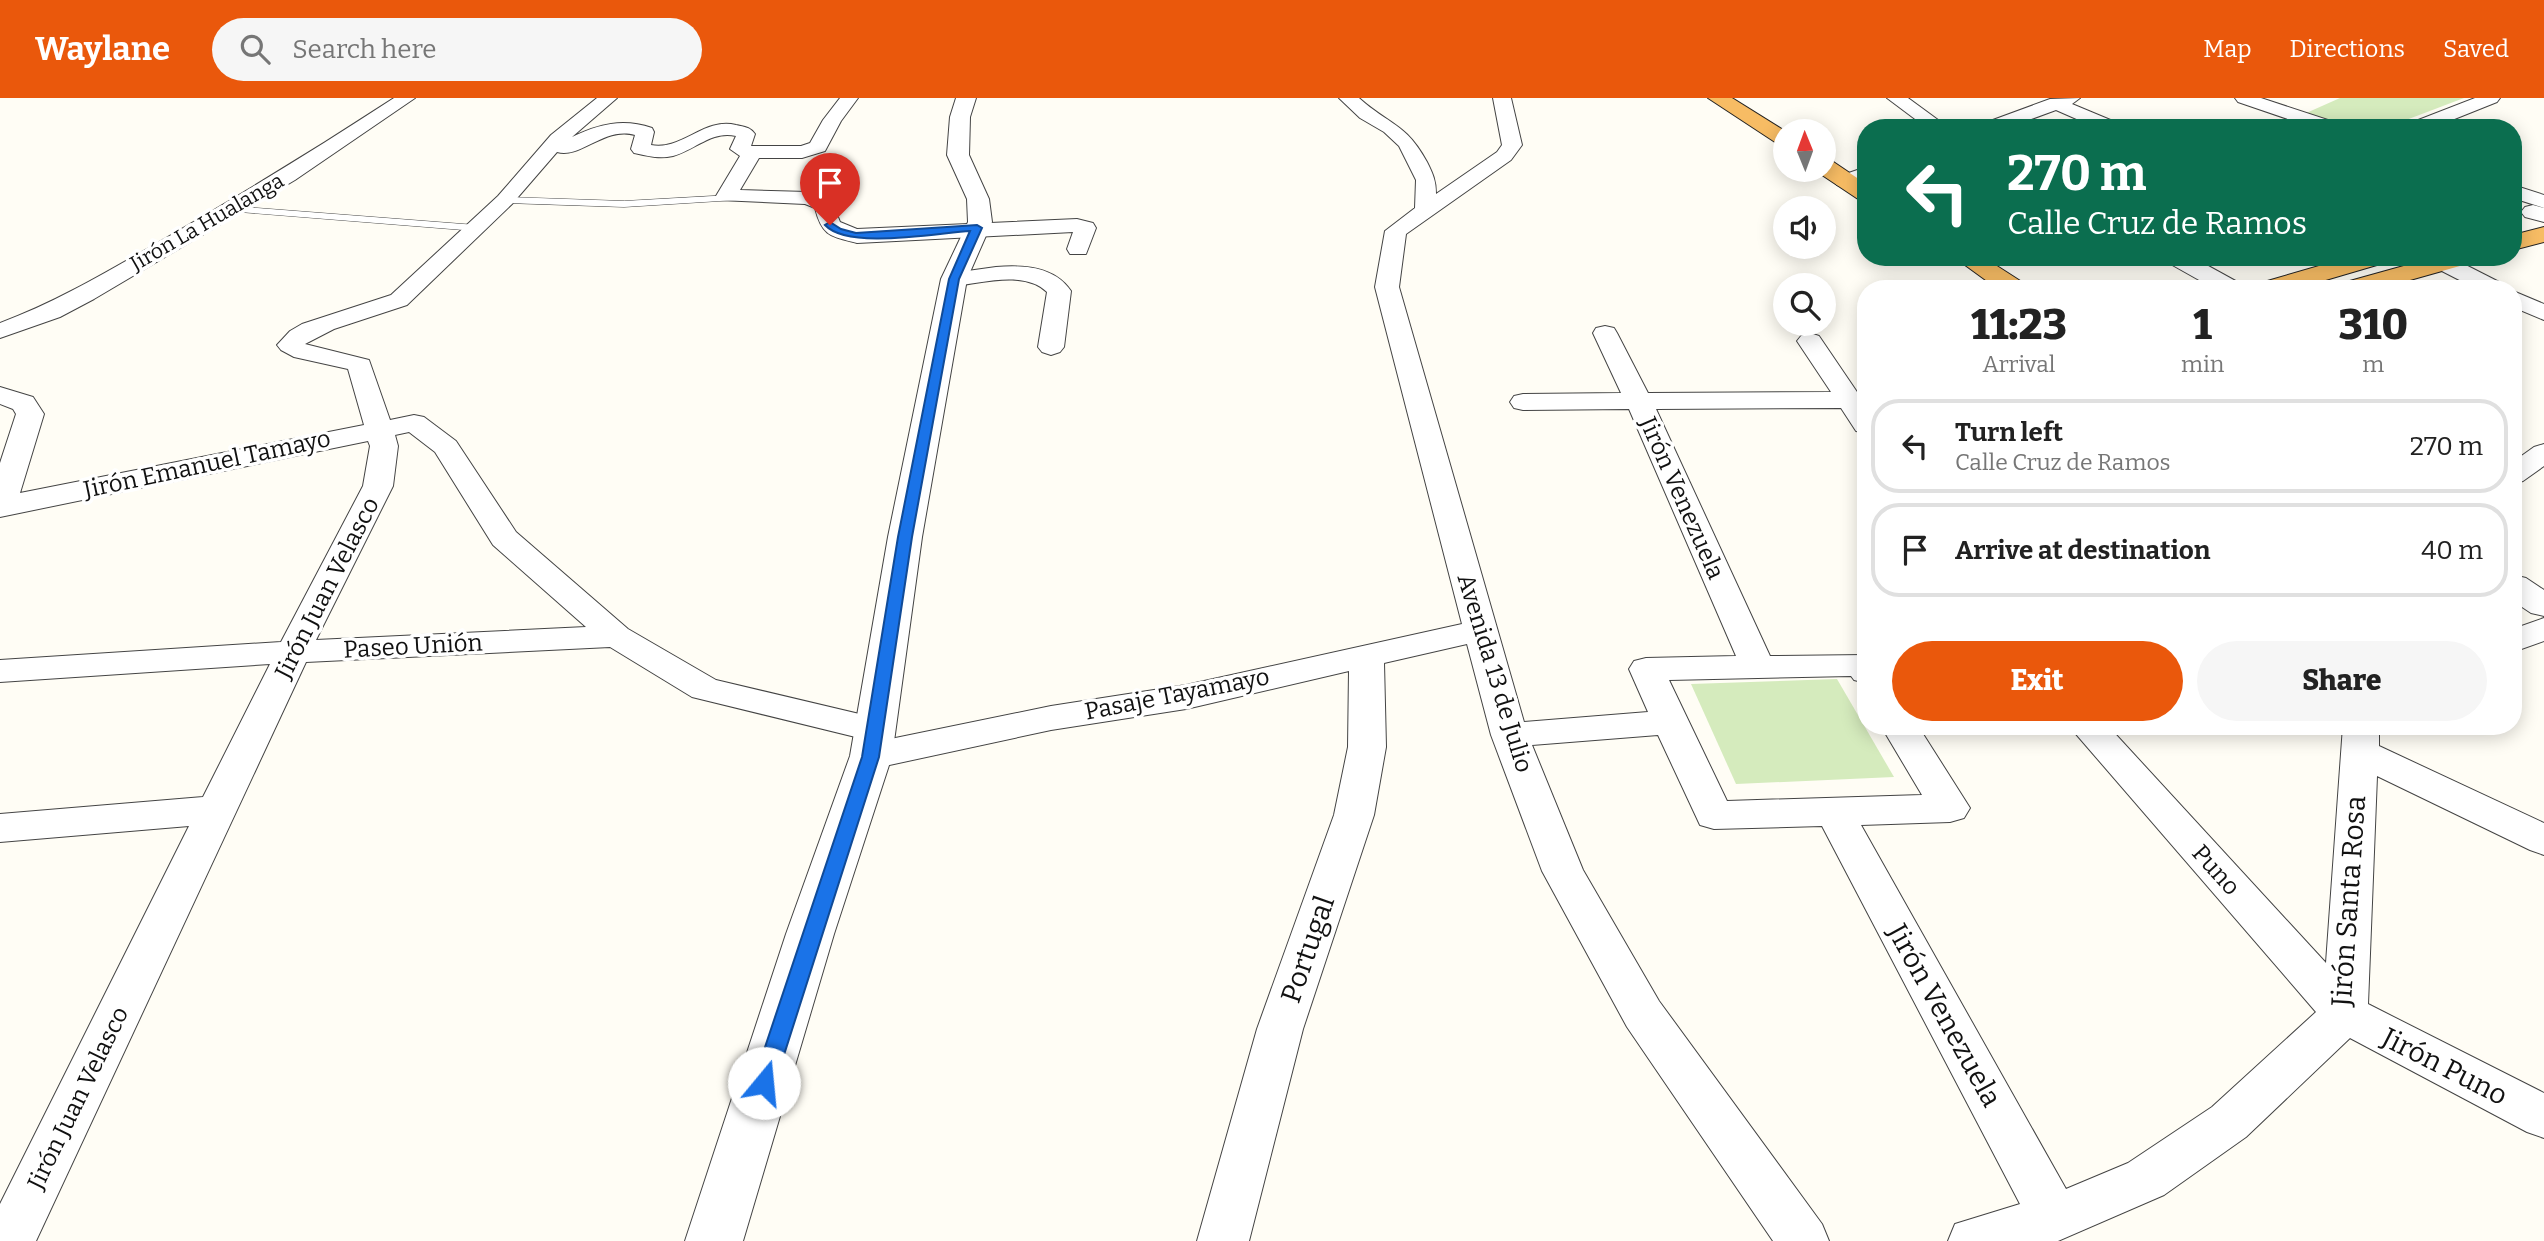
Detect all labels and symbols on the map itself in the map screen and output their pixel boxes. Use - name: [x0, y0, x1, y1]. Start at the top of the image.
- north arrow: [1773, 119, 1836, 182]
- pin: [800, 153, 860, 225]
- street label: Jirón La Hualanga: [125, 167, 289, 277]
- street label: Jirón Venezuela: [1633, 412, 1730, 583]
- street label: Jirón Emanuel Tamayo: [80, 424, 333, 504]
- street label: Jirón Juan Velasco: [269, 493, 385, 684]
- street label: Avenida 13 de Julio: [1451, 570, 1539, 776]
- street label: Paseo Unión: [343, 628, 483, 664]
- street label: Pasaje Tayamayo: [1082, 662, 1272, 726]
- street label: Jirón Santa Rosa: [2325, 794, 2372, 1009]
- street label: Puno: [2186, 839, 2246, 901]
- street label: Portugal: [1274, 891, 1341, 1007]
- street label: Jirón Venezuela: [1880, 917, 2008, 1112]
- street label: Jirón Juan Velasco: [21, 1002, 134, 1195]
- street label: Jirón Puno: [2376, 1020, 2513, 1112]
- position arrow: [727, 1046, 801, 1120]

